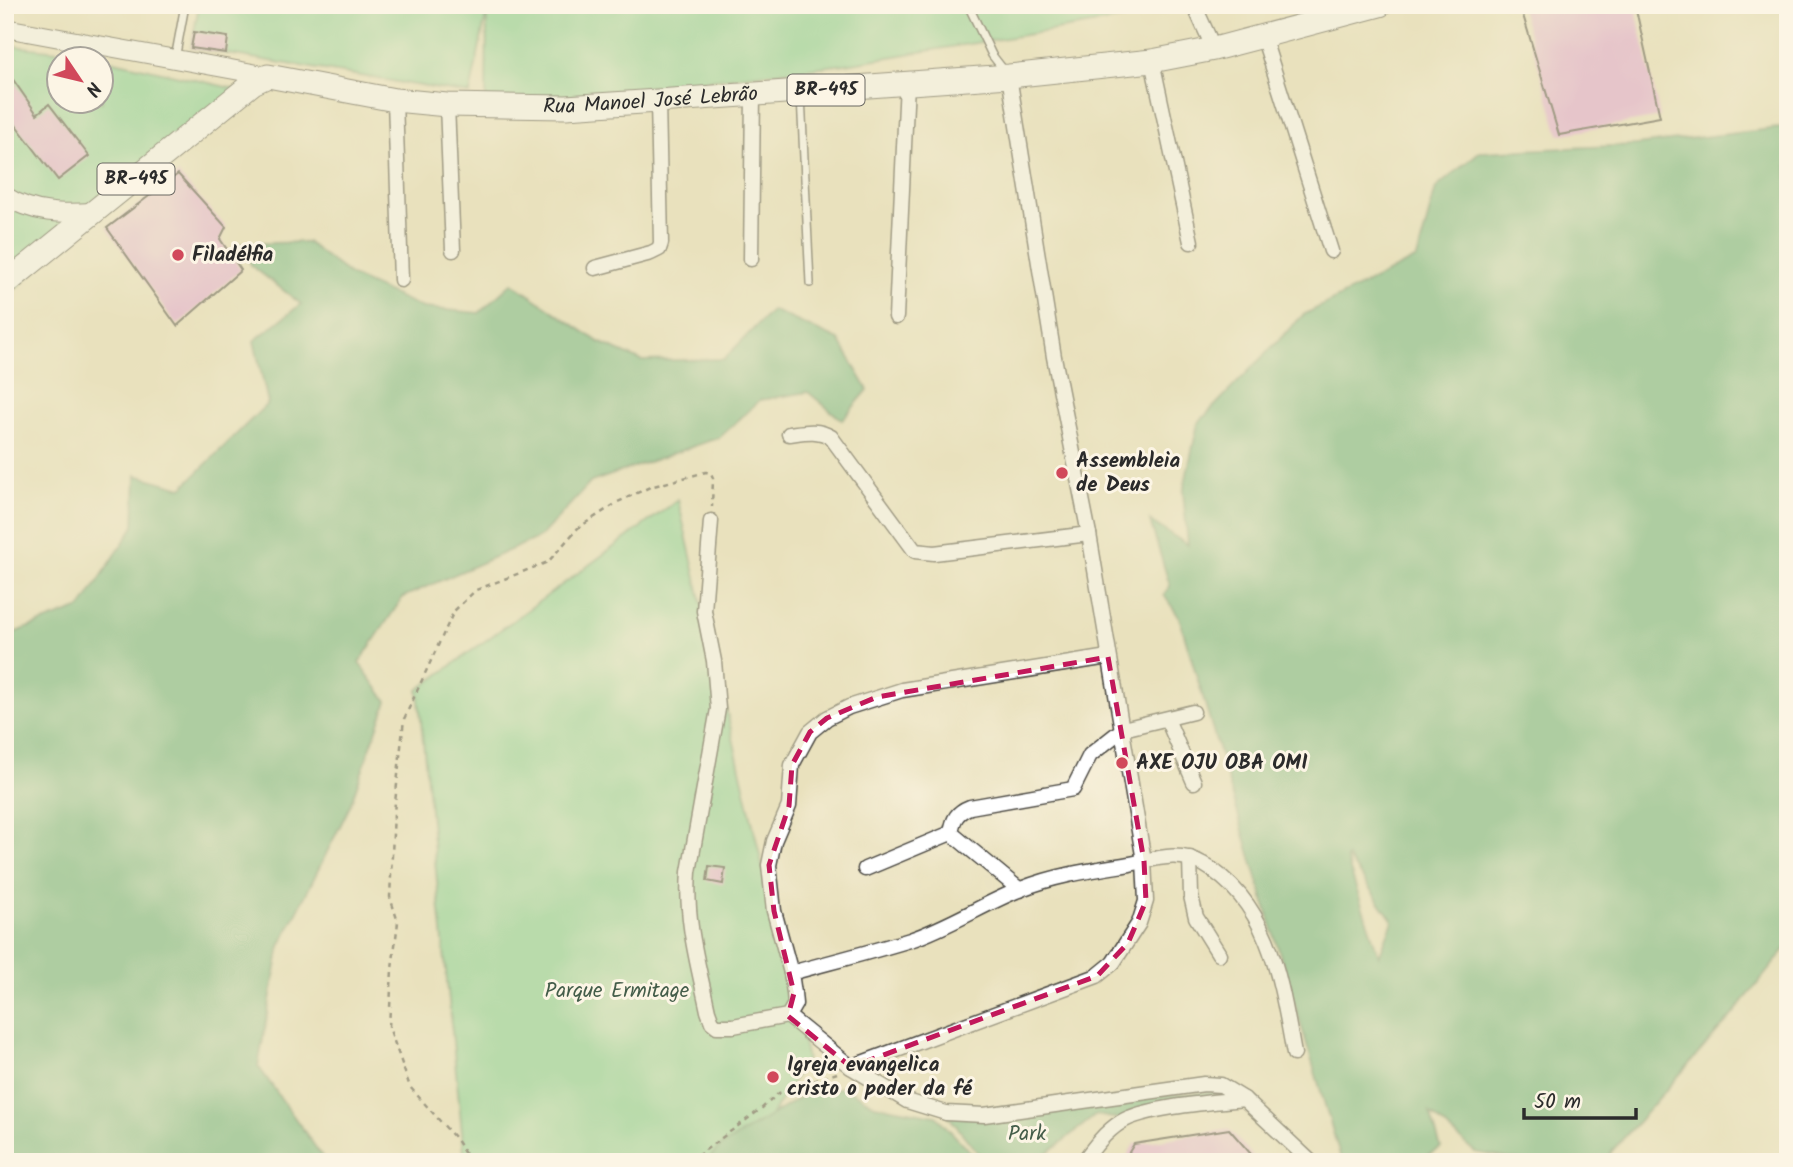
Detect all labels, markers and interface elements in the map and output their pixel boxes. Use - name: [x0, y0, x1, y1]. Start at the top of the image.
- north arrow: [46, 46, 116, 116]
- road number: BR-495: [788, 74, 864, 106]
- text: N: [77, 75, 108, 102]
- street label: Rua Manoel José Lebrão: [543, 77, 759, 123]
- road number: BR-495: [97, 164, 174, 195]
- place label: Filadélfia: [192, 239, 273, 272]
- marker: Filadélfia: [170, 247, 186, 263]
- place label: Assembleia de Deus: [1076, 445, 1180, 502]
- marker: Assembleia de Deus: [1054, 465, 1070, 481]
- place label: AXE OJU OBA OMI: [1136, 747, 1308, 780]
- marker: AXE OJU OBA OMI: [1114, 755, 1130, 771]
- park label: Parque Ermitage: [545, 975, 690, 1008]
- place label: Igreja evangelica cristo o poder da fé: [787, 1049, 973, 1106]
- marker: Igreja evangelica cristo o poder da fé: [765, 1069, 781, 1085]
- scale bar: [1524, 1076, 1636, 1120]
- text: 50 m: [1534, 1086, 1581, 1119]
- park label: Park: [1008, 1118, 1046, 1151]

